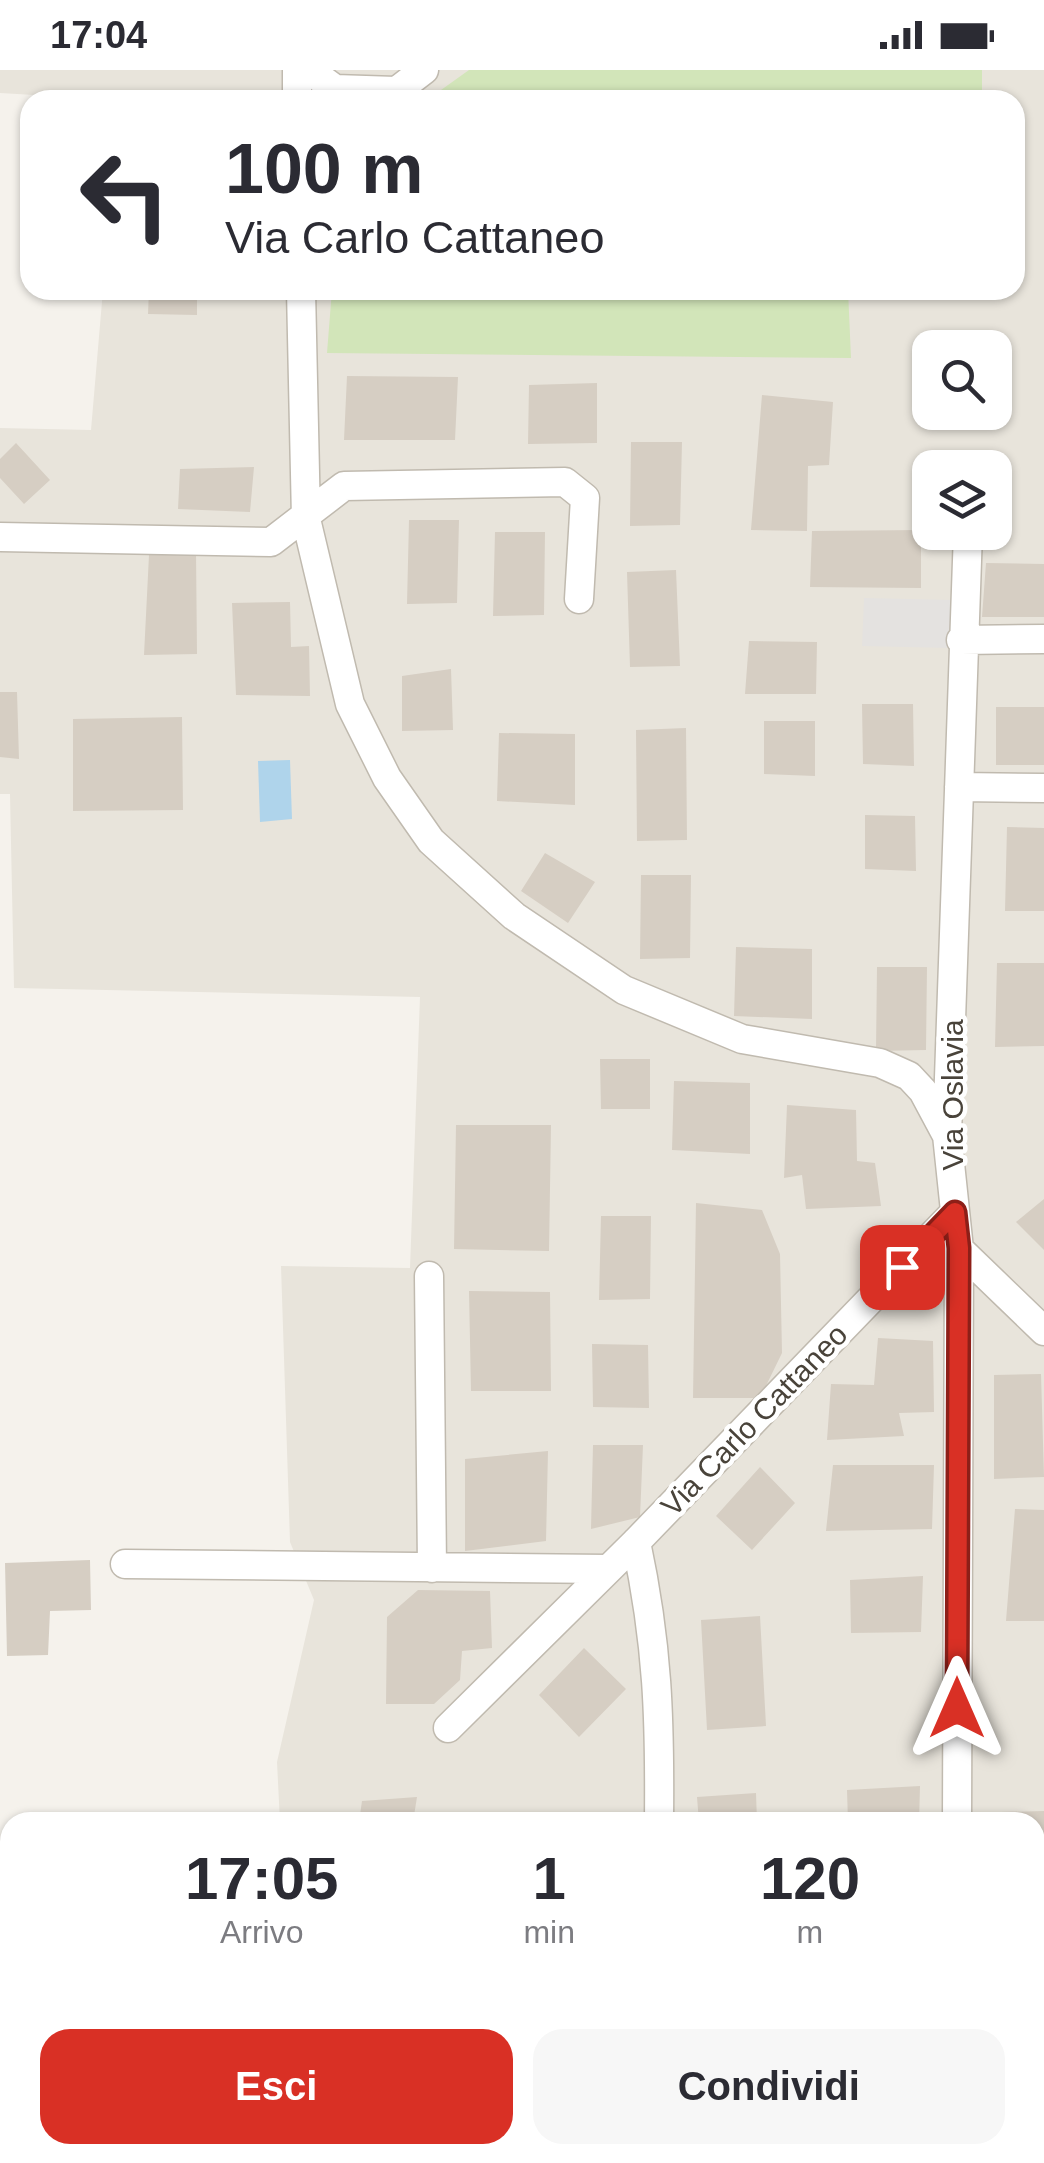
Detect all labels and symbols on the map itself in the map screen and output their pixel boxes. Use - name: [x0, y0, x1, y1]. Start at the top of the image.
- street label: Via Oslavia: [936, 1019, 969, 1171]
- pin: [860, 1225, 945, 1310]
- street label: Via Carlo Cattaneo: [654, 1318, 854, 1522]
- position arrow: [905, 1656, 1009, 1760]

